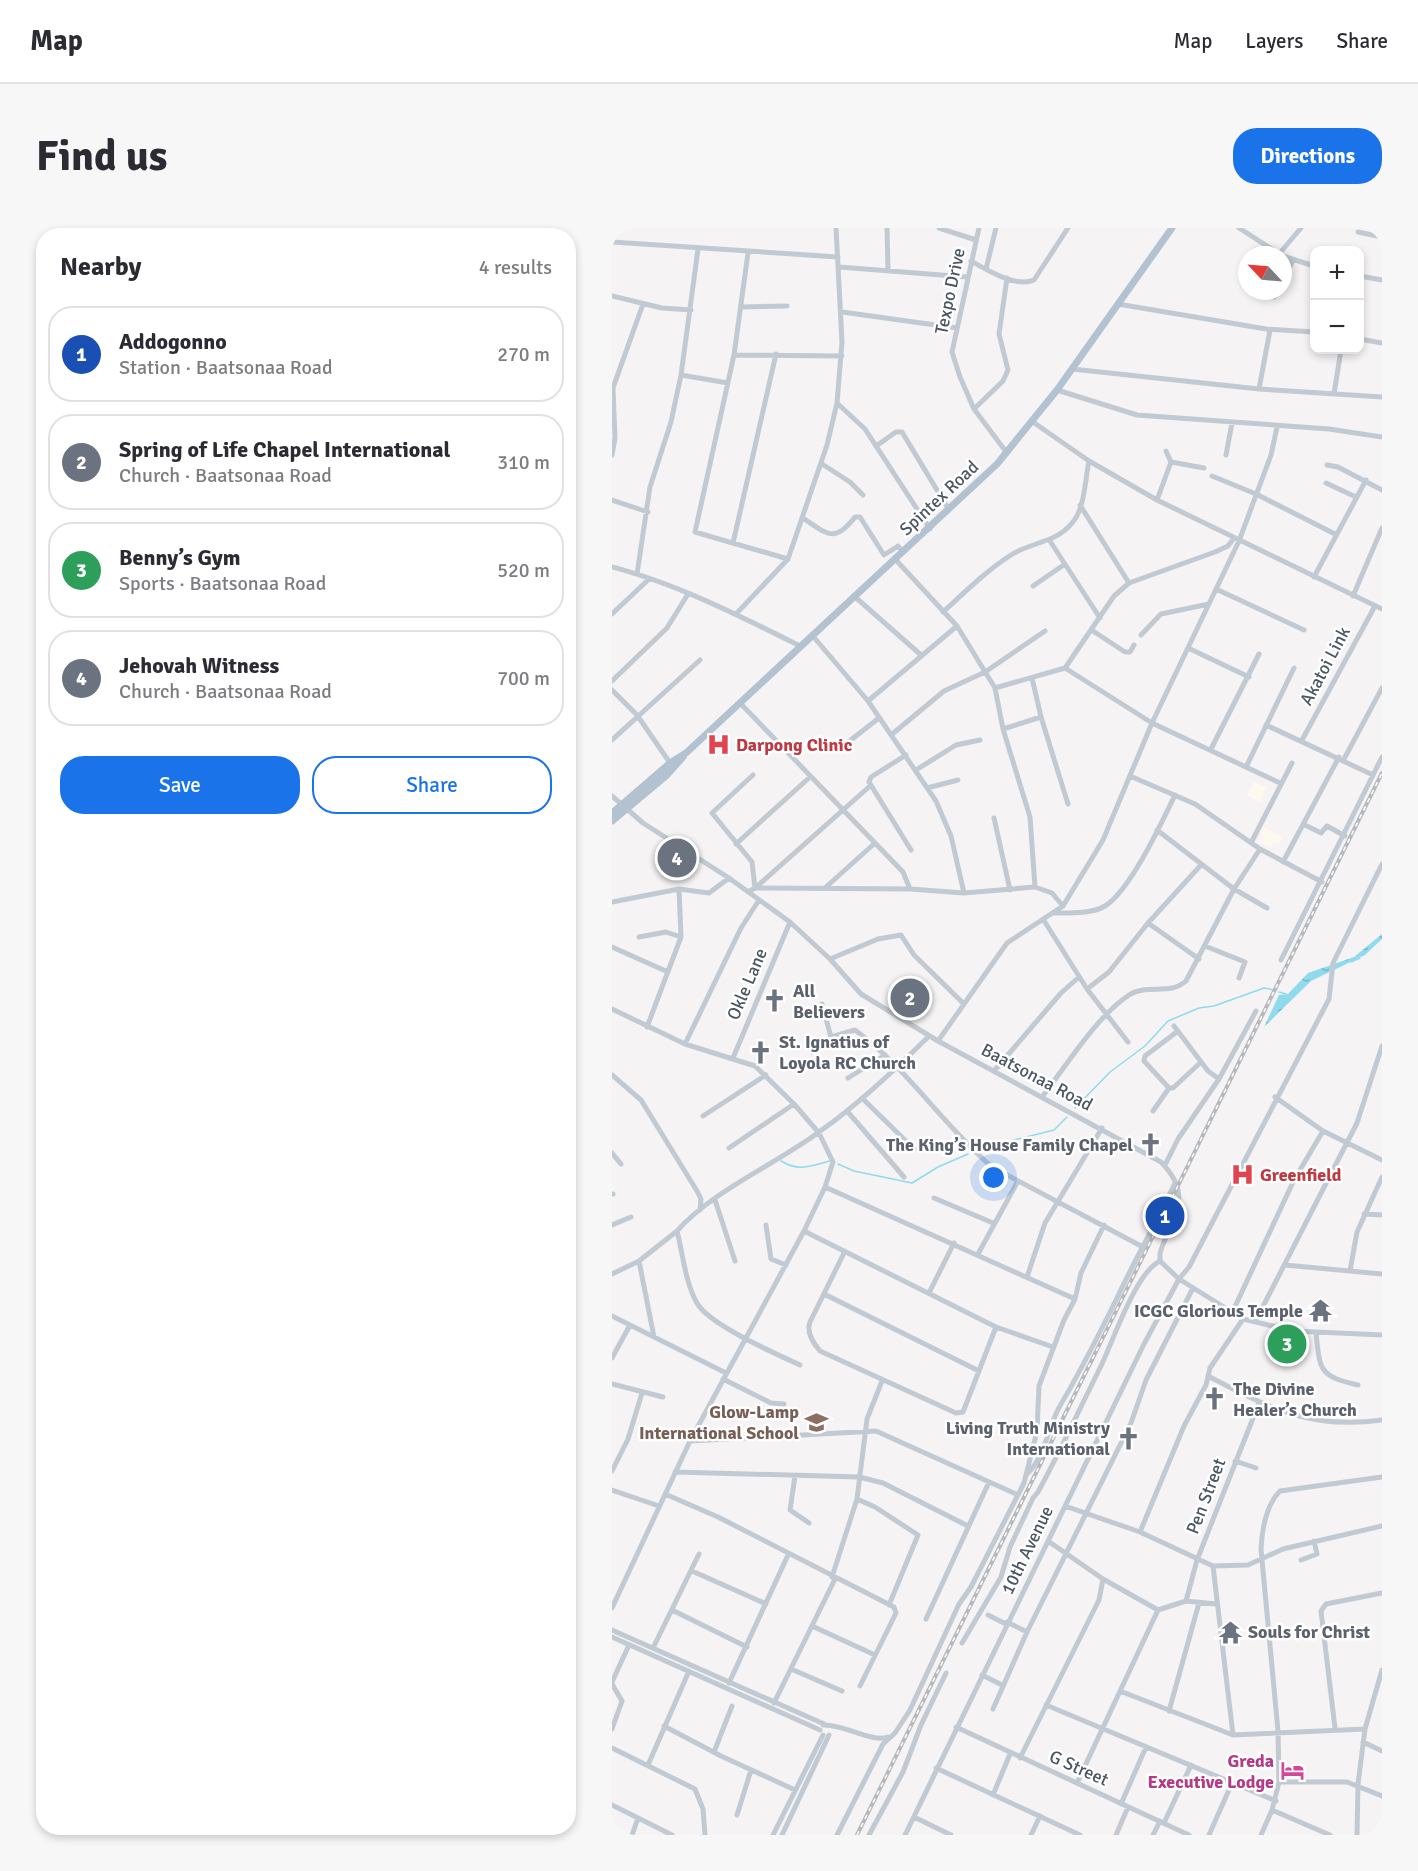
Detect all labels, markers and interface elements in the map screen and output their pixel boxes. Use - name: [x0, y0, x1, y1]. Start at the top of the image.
- text: Map: [30, 24, 83, 58]
- text: Map: [1174, 28, 1212, 54]
- text: Layers: [1245, 28, 1303, 54]
- text: Share: [1336, 28, 1388, 54]
- button: Directions: [1233, 128, 1382, 184]
- text: Find us: [36, 131, 167, 182]
- street label: Texpo Drive: [930, 246, 970, 336]
- north arrow: [1238, 246, 1292, 300]
- map controls: [1310, 246, 1364, 354]
- button: +: [1310, 246, 1364, 300]
- text: Nearby: [60, 251, 141, 283]
- text: 4 results: [479, 255, 552, 280]
- button: −: [1310, 300, 1364, 354]
- text: Addogonno: [119, 328, 227, 355]
- text: 1: [76, 342, 87, 367]
- text: 270 m: [497, 342, 550, 367]
- text: Station · Baatsonaa Road: [119, 355, 333, 380]
- text: Spring of Life Chapel International: [119, 436, 450, 463]
- text: 2: [76, 450, 87, 475]
- text: 310 m: [497, 450, 550, 475]
- street label: Spintex Road: [895, 456, 983, 540]
- text: Church · Baatsonaa Road: [119, 463, 332, 488]
- text: Benny’s Gym: [119, 544, 241, 571]
- text: 3: [76, 558, 87, 583]
- text: 520 m: [497, 558, 550, 583]
- text: Sports · Baatsonaa Road: [119, 571, 326, 596]
- street label: Akatoi Link: [1295, 623, 1355, 709]
- text: Jehovah Witness: [119, 652, 279, 679]
- text: 4: [76, 666, 87, 691]
- text: 700 m: [497, 666, 550, 691]
- text: Church · Baatsonaa Road: [119, 679, 332, 704]
- hospital icon: Darpong Clinic: [705, 732, 731, 758]
- place label: Darpong Clinic: [736, 734, 853, 756]
- button: Save: [60, 756, 300, 814]
- button: Share: [312, 756, 552, 814]
- pin: 4: [658, 836, 696, 880]
- street label: Okle Lane: [722, 945, 772, 1023]
- pin: 2: [890, 976, 930, 1020]
- place label: All Believers: [793, 980, 865, 1023]
- church icon: All Believers: [762, 988, 788, 1014]
- place label: St. Ignatius of Loyola RC Church: [779, 1031, 916, 1074]
- street label: Baatsonaa Road: [978, 1038, 1096, 1116]
- church icon: St. Ignatius of Loyola RC Church: [748, 1039, 774, 1065]
- church icon: The King’s House Family Chapel: [1138, 1132, 1164, 1158]
- place label: The King’s House Family Chapel: [886, 1134, 1133, 1156]
- hospital icon: Greenfield: [1229, 1162, 1255, 1188]
- your location: [979, 1163, 1008, 1192]
- place label: Greenfield: [1260, 1164, 1342, 1186]
- pin: 1: [1146, 1194, 1184, 1238]
- temple icon: ICGC Glorious Temple: [1308, 1298, 1334, 1324]
- place label: ICGC Glorious Temple: [1134, 1300, 1303, 1322]
- pin: 3: [1268, 1322, 1306, 1366]
- place label: The Divine Healer’s Church: [1233, 1378, 1357, 1421]
- church icon: The Divine Healer’s Church: [1202, 1386, 1228, 1412]
- place label: Glow-Lamp International School: [639, 1401, 799, 1444]
- school or university icon: Glow-Lamp International School: [804, 1409, 830, 1435]
- place label: Living Truth Ministry International: [946, 1417, 1110, 1460]
- church icon: Living Truth Ministry International: [1115, 1425, 1141, 1451]
- street label: Pen Street: [1182, 1455, 1230, 1537]
- street label: 10th Avenue: [996, 1502, 1058, 1598]
- temple icon: Souls for Christ: [1217, 1619, 1243, 1645]
- place label: Souls for Christ: [1248, 1621, 1370, 1643]
- street label: G Street: [1046, 1745, 1112, 1791]
- place label: Greda Executive Lodge: [1148, 1750, 1274, 1793]
- hotel icon: Greda Executive Lodge: [1279, 1758, 1305, 1784]

